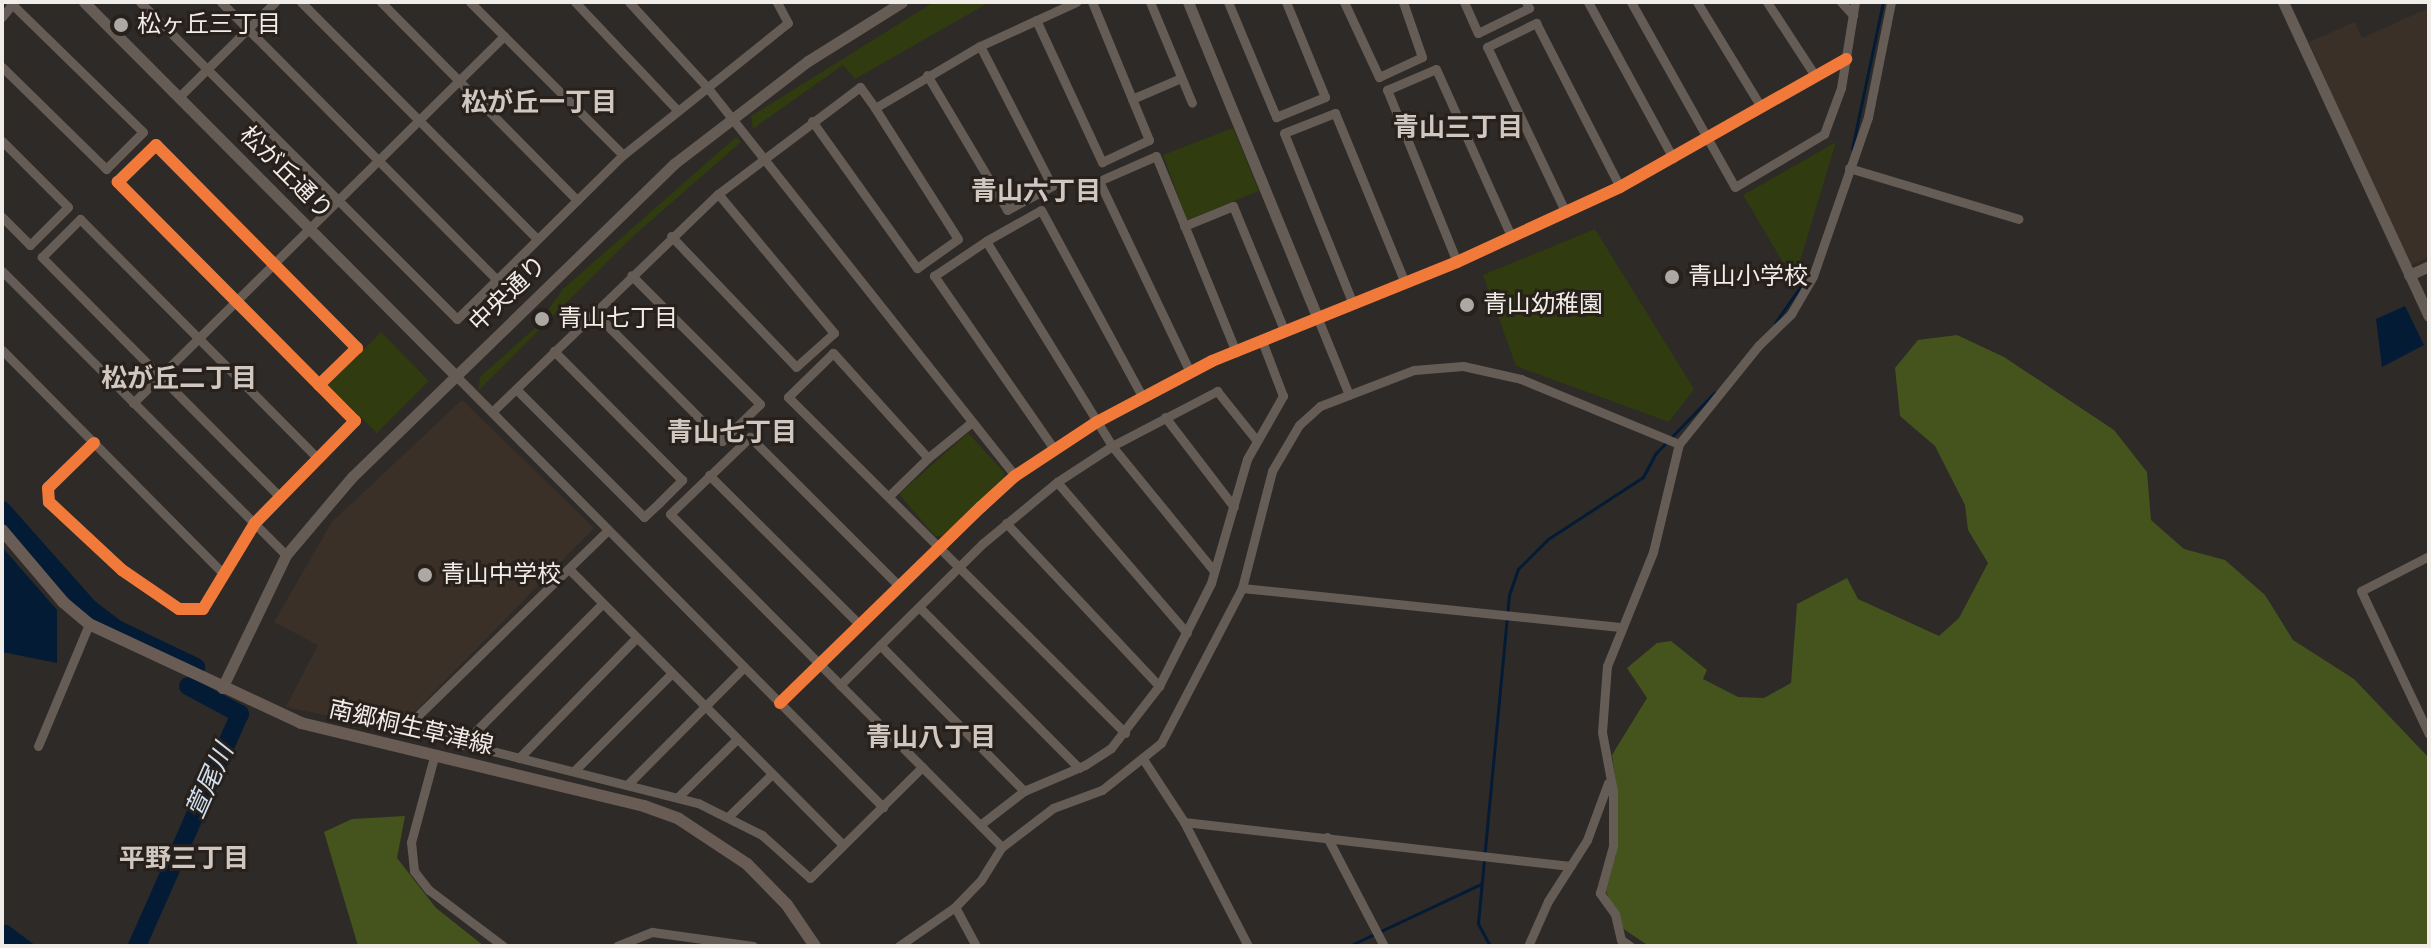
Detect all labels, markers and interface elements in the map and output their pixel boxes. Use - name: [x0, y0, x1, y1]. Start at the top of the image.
- place label: 松ヶ丘三丁目: [137, 11, 281, 39]
- marker: 松ヶ丘三丁目: [112, 16, 130, 34]
- district label: 松が丘一丁目: [461, 87, 617, 119]
- district label: 青山三丁目: [1393, 112, 1523, 144]
- street label: 松が丘通り: [233, 120, 339, 226]
- district label: 青山六丁目: [971, 176, 1101, 208]
- street label: 中央通り: [463, 250, 553, 338]
- place label: 青山小学校: [1688, 263, 1808, 291]
- marker: 青山小学校: [1663, 268, 1681, 286]
- place label: 青山幼稚園: [1483, 291, 1603, 319]
- marker: 青山幼稚園: [1458, 296, 1476, 314]
- place label: 青山七丁目: [558, 305, 678, 333]
- marker: 青山七丁目: [533, 310, 551, 328]
- district label: 松が丘二丁目: [101, 363, 257, 395]
- district label: 青山七丁目: [667, 417, 797, 449]
- place label: 青山中学校: [441, 561, 561, 589]
- marker: 青山中学校: [416, 566, 434, 584]
- street label: 南郷桐生草津線: [326, 695, 496, 761]
- district label: 青山八丁目: [866, 722, 996, 754]
- water label: 萱尾川: [180, 739, 240, 823]
- district label: 平野三丁目: [119, 843, 249, 875]

